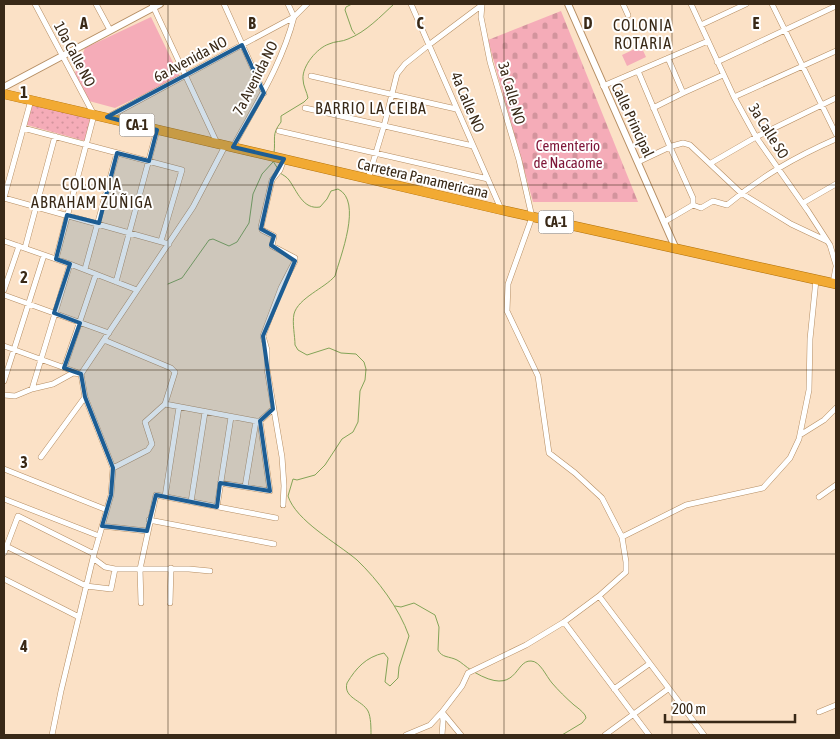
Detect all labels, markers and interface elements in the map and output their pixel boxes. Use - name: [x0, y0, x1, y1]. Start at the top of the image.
- text: A: [79, 14, 88, 32]
- text: B: [248, 14, 256, 32]
- text: C: [416, 14, 424, 32]
- text: D: [584, 14, 593, 32]
- text: E: [753, 14, 760, 32]
- district label: COLONIA ROTARIA: [613, 16, 673, 52]
- street label: 10a Calle NO: [51, 19, 99, 90]
- street label: 6a Avenida NO: [150, 32, 230, 85]
- street label: 7a Avenida NO: [229, 38, 281, 118]
- street label: 3a Calle NO: [495, 60, 529, 126]
- street label: 4a Calle NO: [448, 69, 488, 135]
- street label: Calle Principal: [608, 80, 658, 160]
- text: 1: [20, 83, 28, 101]
- district label: BARRIO LA CEIBA: [315, 99, 427, 117]
- street label: 3a Calle SO: [745, 100, 793, 162]
- road number: CA-1: [120, 114, 154, 136]
- park label: Cementerio de Nacaome: [534, 137, 603, 171]
- street label: Carretera Panamericana: [356, 155, 490, 201]
- district label: COLONIA ABRAHAM ZÚÑIGA: [31, 175, 153, 211]
- road number: CA-1: [538, 210, 574, 233]
- text: 2: [20, 268, 28, 286]
- text: 3: [20, 453, 28, 471]
- text: 4: [19, 637, 28, 655]
- scale bar: [665, 692, 795, 724]
- text: 200 m: [672, 700, 706, 717]

